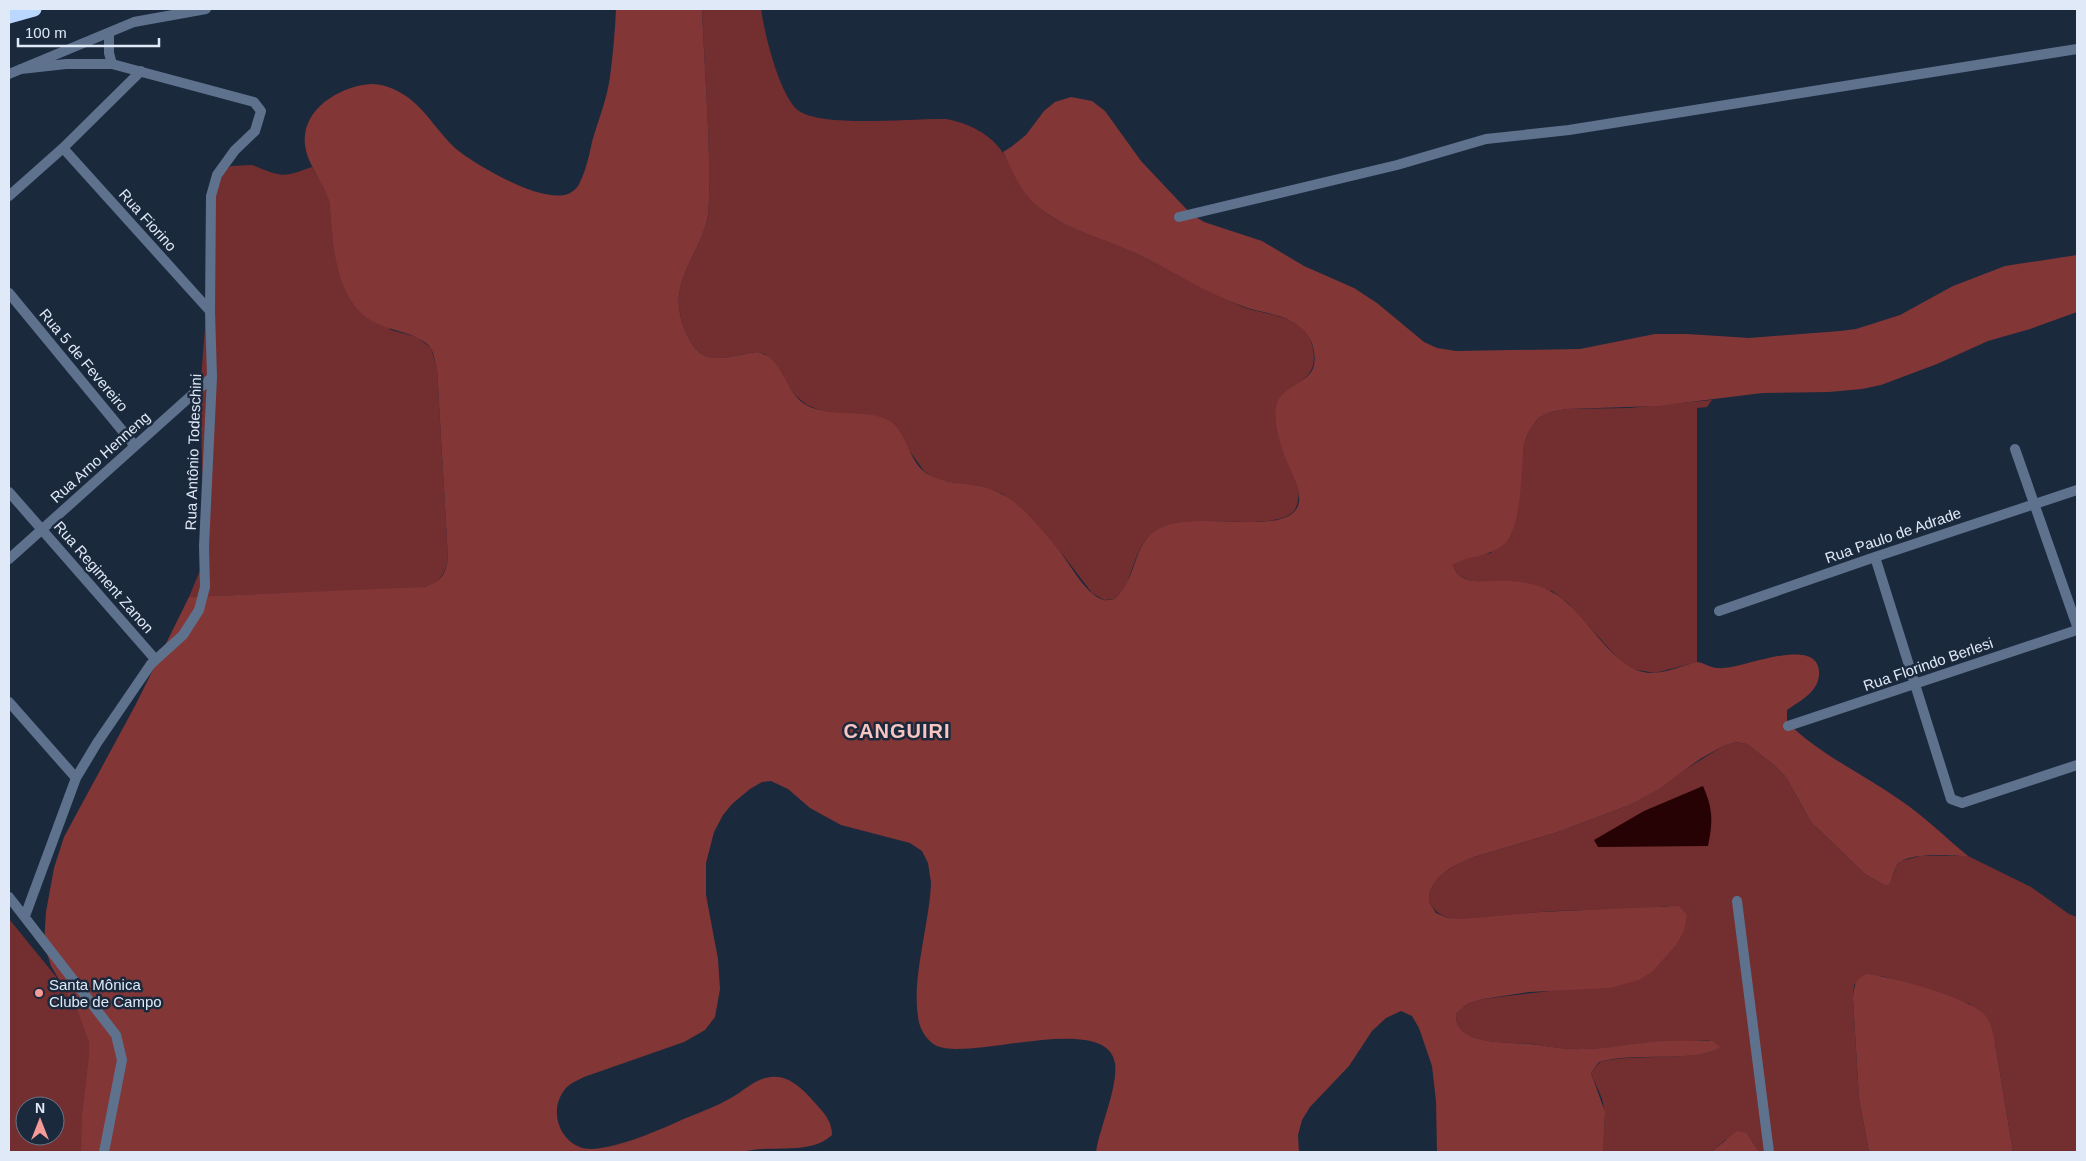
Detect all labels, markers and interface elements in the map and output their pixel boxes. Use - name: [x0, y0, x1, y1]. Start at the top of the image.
- scale bar: [18, 15, 159, 47]
- text: 100 m: [25, 24, 67, 41]
- street label: Rua Fiorino: [116, 185, 180, 255]
- street label: Rua 5 de Fevereiro: [36, 305, 132, 415]
- street label: Rua Antônio Todeschini: [182, 373, 204, 531]
- street label: Rua Arno Henneng: [47, 408, 153, 506]
- street label: Rua Paulo de Adrade: [1823, 504, 1963, 566]
- street label: Rua Regiment Zanon: [51, 518, 157, 636]
- street label: Rua Florindo Berlesi: [1861, 634, 1995, 694]
- district label: CANGUIRI: [844, 720, 950, 742]
- place label: Santa Mônica Clube de Campo: [49, 976, 162, 1010]
- marker: Santa Mônica Clube de Campo: [33, 987, 45, 999]
- north arrow: [15, 1096, 65, 1146]
- text: N: [35, 1100, 45, 1116]

